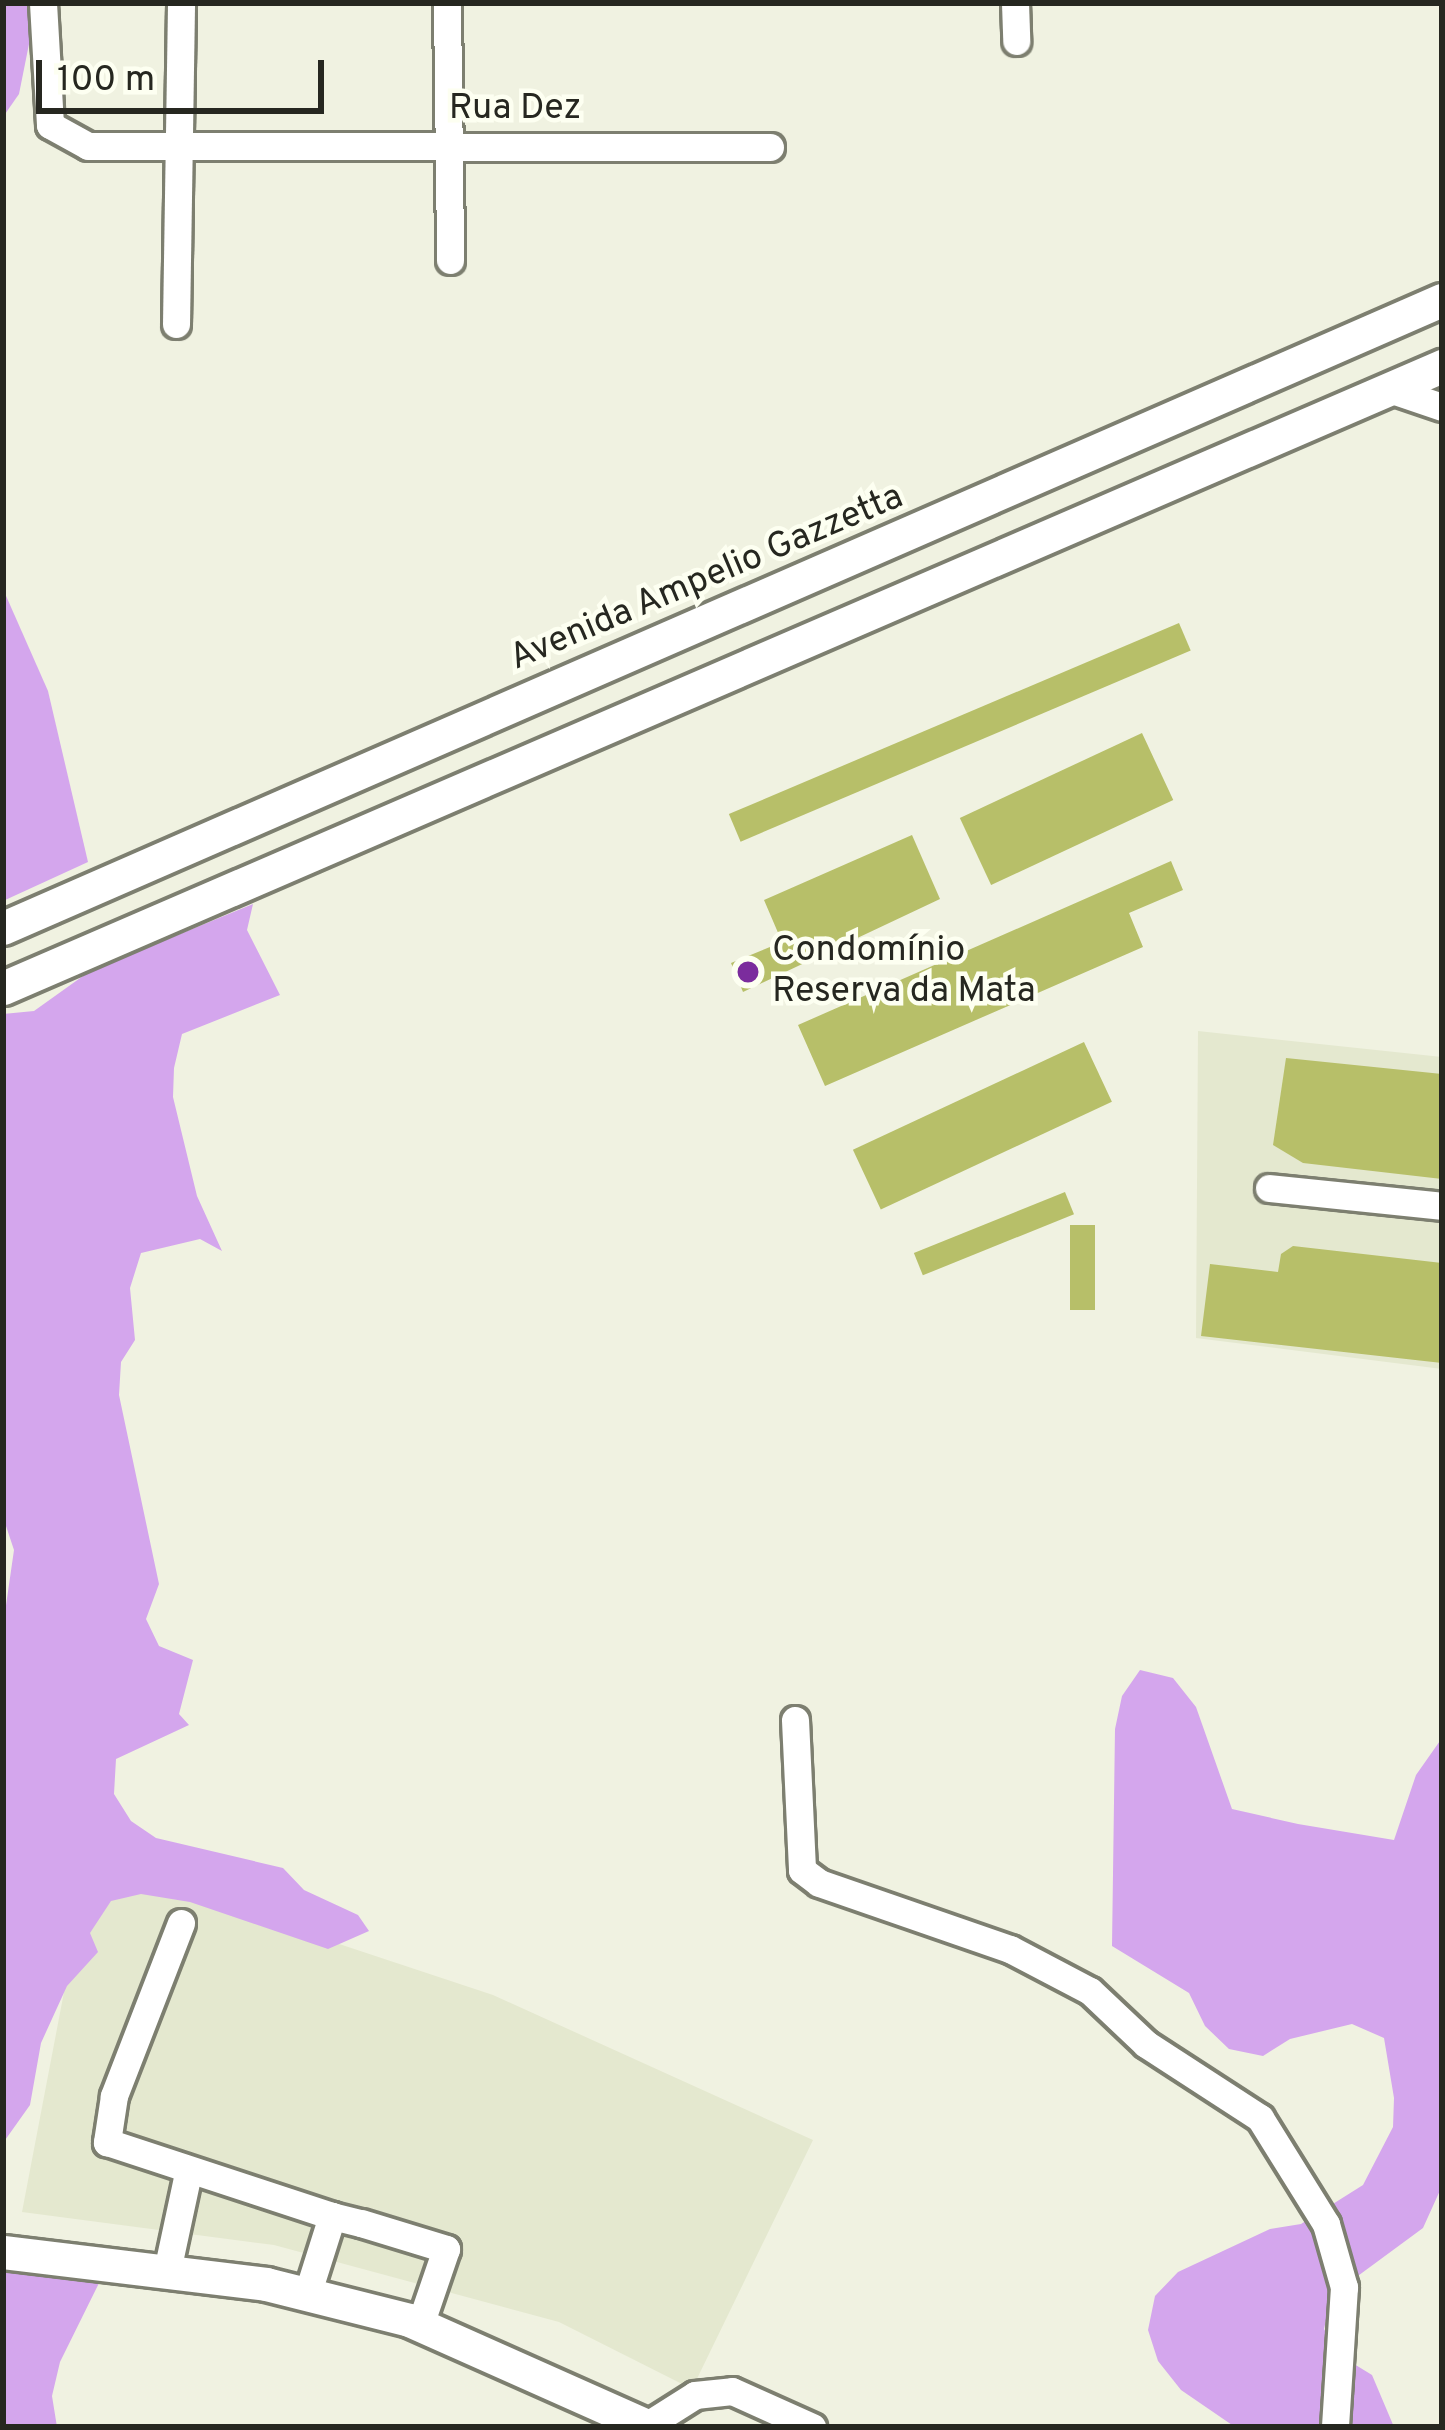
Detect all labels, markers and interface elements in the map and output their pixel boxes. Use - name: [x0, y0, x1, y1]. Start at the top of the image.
- scale bar: [42, 36, 330, 110]
- text: 100 m: [57, 58, 155, 104]
- street label: Rua Dez: [449, 88, 581, 132]
- street label: Avenida Ampelio Gazzetta: [503, 476, 911, 682]
- place label: Condomínio Reserva da Mata: [772, 929, 1036, 1014]
- marker: Condomínio Reserva da Mata: [735, 959, 761, 985]

